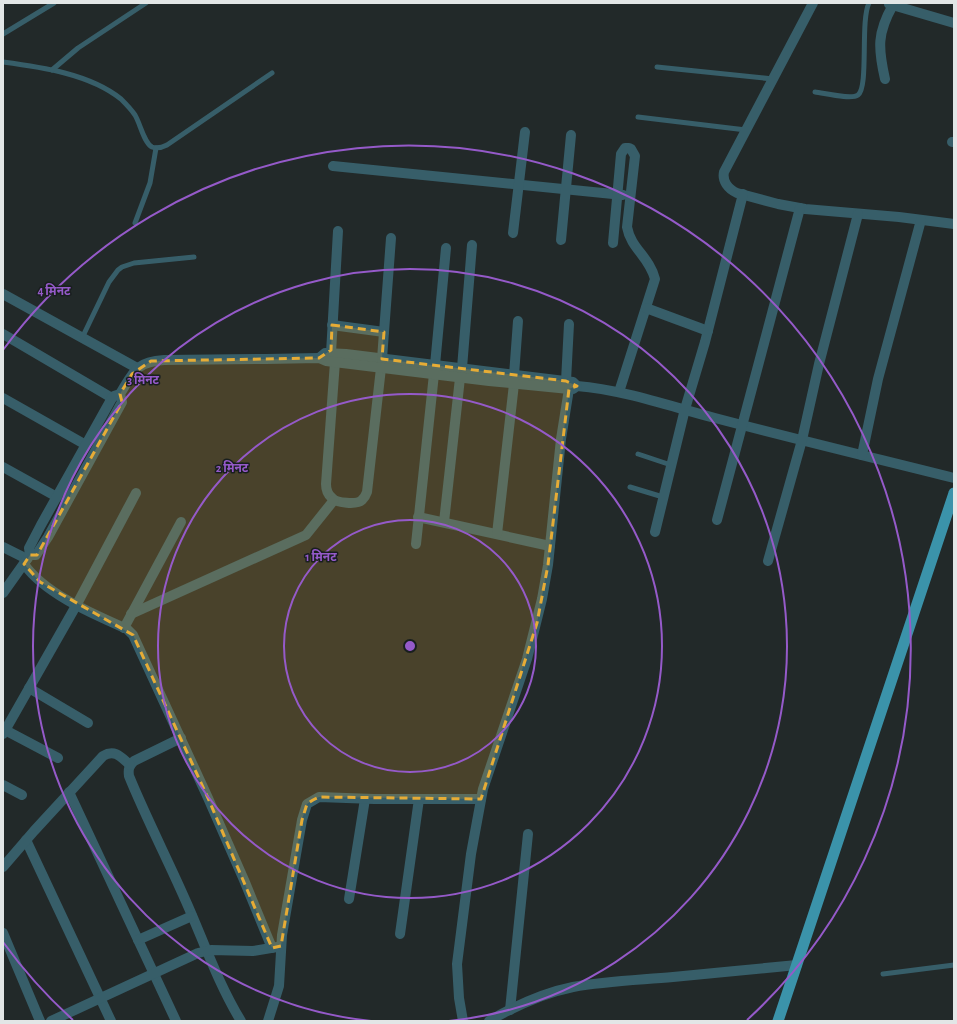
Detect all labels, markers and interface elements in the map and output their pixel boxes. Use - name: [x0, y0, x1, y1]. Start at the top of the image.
- text: 4 मिनट: [37, 283, 71, 297]
- text: 3 मिनट: [127, 372, 160, 386]
- text: 2 मिनट: [216, 460, 249, 474]
- text: 1 मिनट: [305, 549, 337, 563]
- centre of rings: [403, 639, 417, 653]

